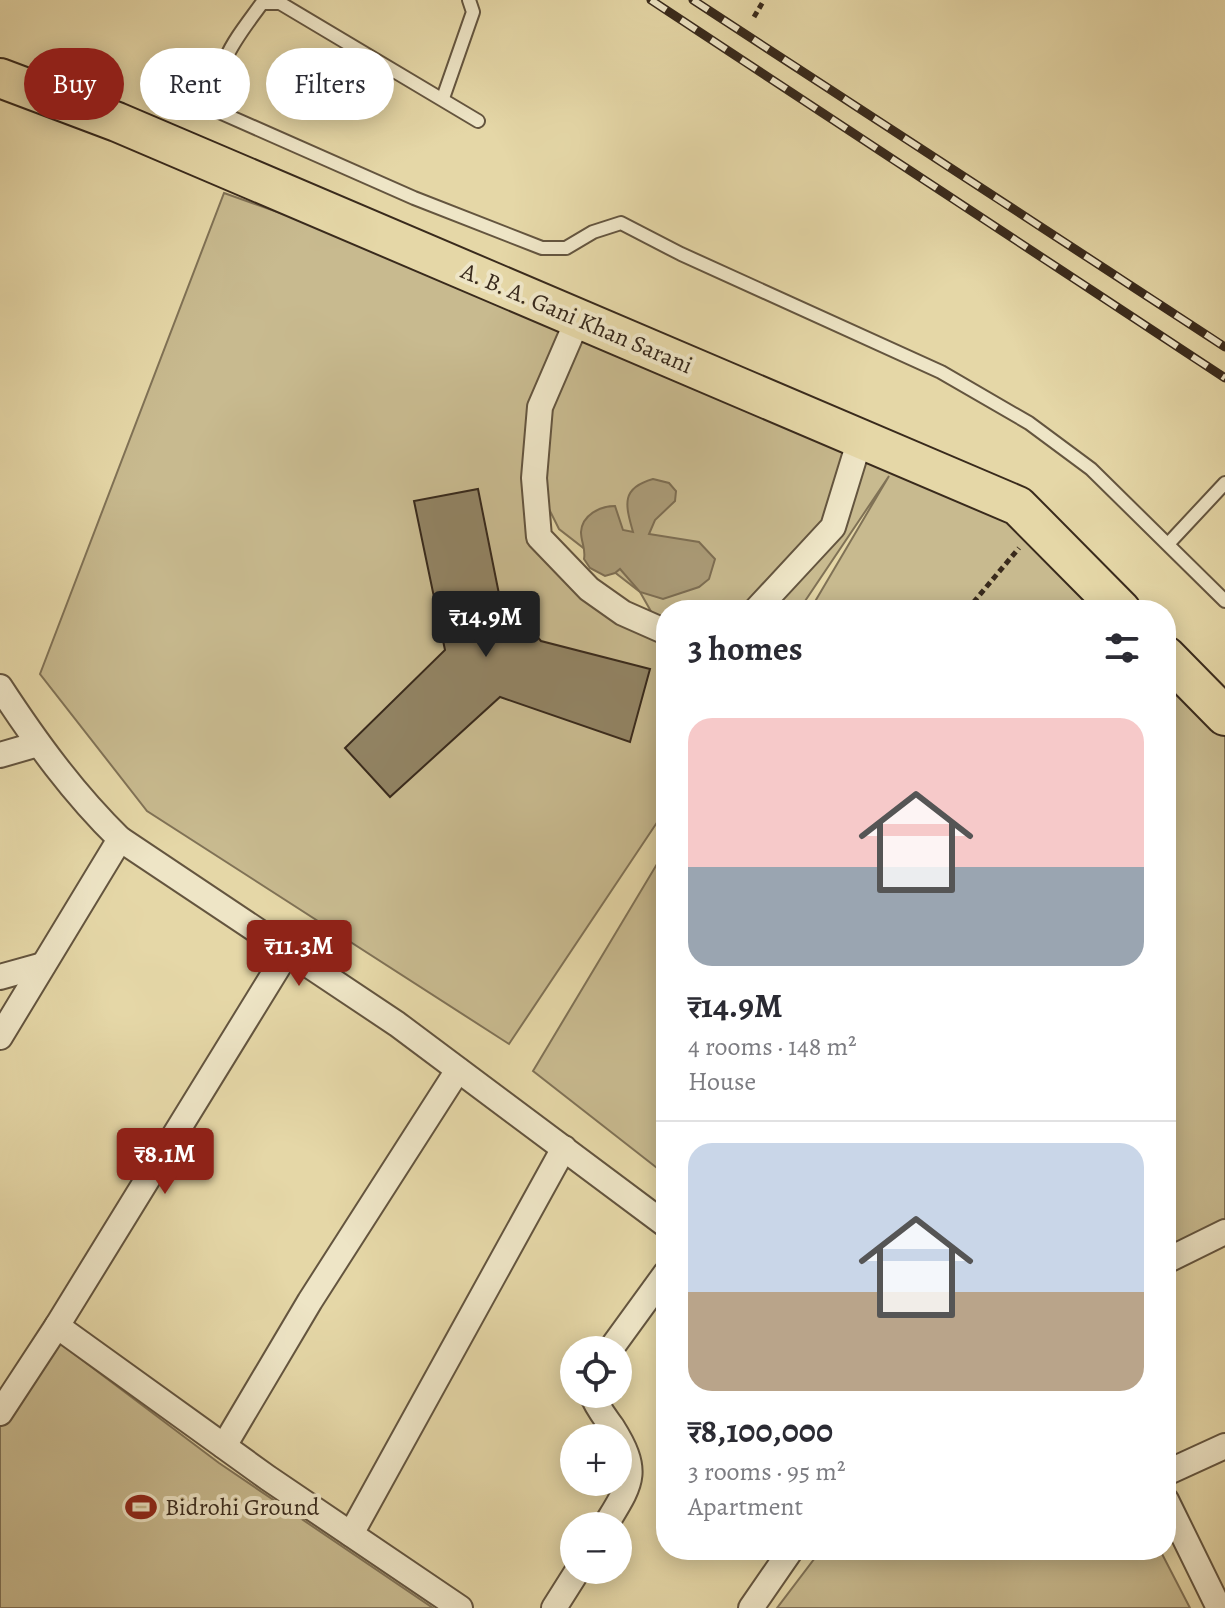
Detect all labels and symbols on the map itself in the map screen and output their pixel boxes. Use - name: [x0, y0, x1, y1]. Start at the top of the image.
- street label: A. B. A. Gani Khan Sarani: [456, 254, 698, 381]
- pin: ₹14.9M: [421, 591, 551, 659]
- pin: ₹11.3M: [234, 920, 364, 988]
- pin: ₹8.1M: [109, 1128, 221, 1196]
- sports icon: Bidrohi Ground: [124, 1490, 158, 1524]
- place label: Bidrohi Ground: [165, 1491, 320, 1523]

